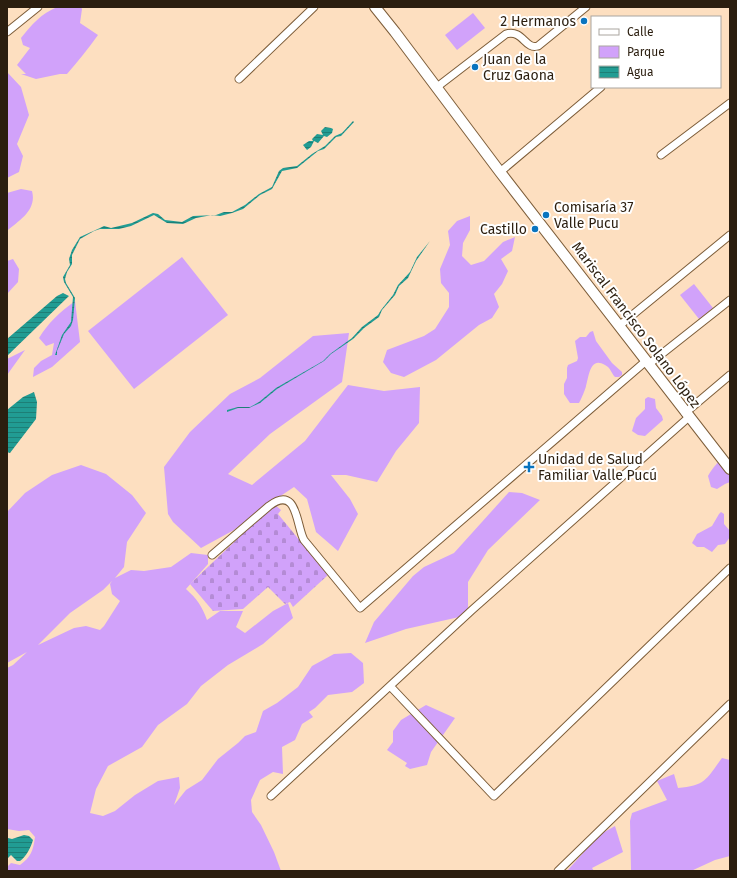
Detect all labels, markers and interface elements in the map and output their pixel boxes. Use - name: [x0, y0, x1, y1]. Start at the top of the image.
- place label: 2 Hermanos: [500, 13, 576, 30]
- marker: 2 Hermanos: [579, 16, 589, 26]
- legend: [591, 16, 721, 88]
- text: Calle: [627, 25, 654, 39]
- text: Parque: [627, 45, 665, 59]
- place label: Juan de la Cruz Gaona: [483, 51, 554, 84]
- marker: Juan de la Cruz Gaona: [470, 62, 480, 72]
- text: Agua: [627, 65, 654, 79]
- place label: Comisaría 37 Valle Pucu: [554, 199, 634, 232]
- marker: Comisaría 37 Valle Pucu: [541, 210, 551, 220]
- place label: Castillo: [480, 221, 527, 238]
- marker: Castillo: [530, 224, 540, 234]
- street label: Mariscal Francisco Solano López: [568, 239, 704, 411]
- place label: Unidad de Salud Familiar Valle Pucú: [538, 451, 657, 484]
- marker: Unidad de Salud Familiar Valle Pucú: [523, 461, 535, 473]

